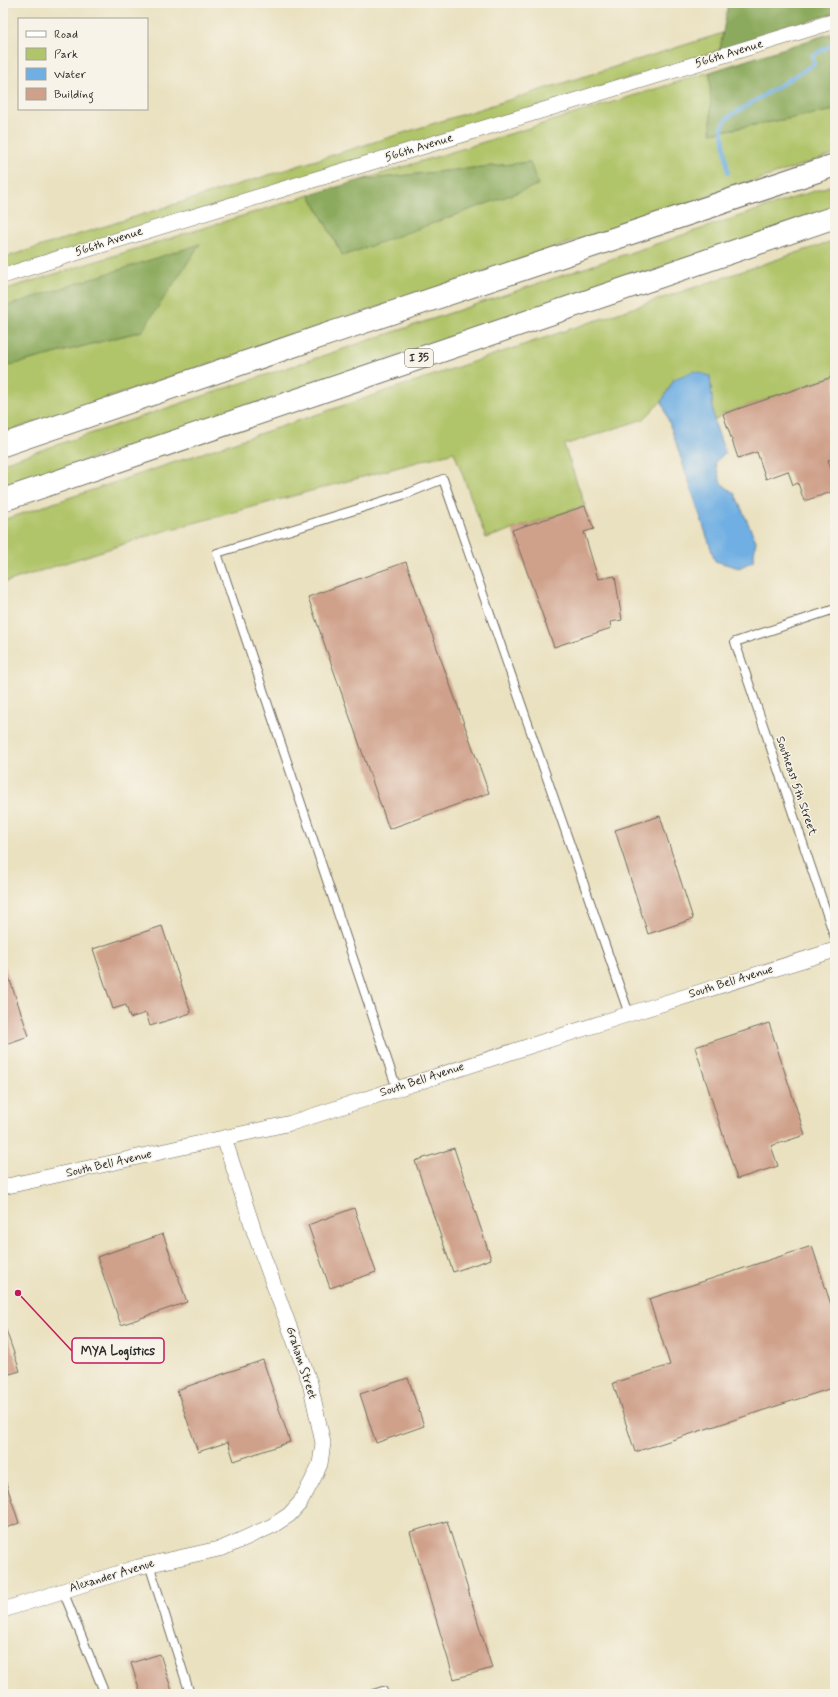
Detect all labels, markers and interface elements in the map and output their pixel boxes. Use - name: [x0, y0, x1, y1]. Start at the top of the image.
- legend: [18, 18, 148, 110]
- text: Road: [54, 27, 78, 43]
- street label: 566th Avenue: [693, 36, 765, 72]
- text: Park: [54, 47, 78, 63]
- text: Water: [54, 67, 86, 83]
- text: Building: [54, 87, 94, 104]
- street label: 566th Avenue: [383, 130, 455, 166]
- street label: 566th Avenue: [73, 223, 145, 260]
- road number: I 35: [405, 349, 433, 367]
- street label: Southeast 5th Street: [771, 734, 821, 838]
- street label: South Bell Avenue: [687, 962, 775, 1002]
- street label: South Bell Avenue: [378, 1059, 466, 1101]
- street label: South Bell Avenue: [65, 1146, 153, 1182]
- street label: Graham Street: [282, 1325, 320, 1402]
- callout: MYA Logistics: [72, 1338, 164, 1363]
- text: MYA Logistics: [81, 1343, 155, 1361]
- street label: Alexander Avenue: [67, 1555, 157, 1597]

